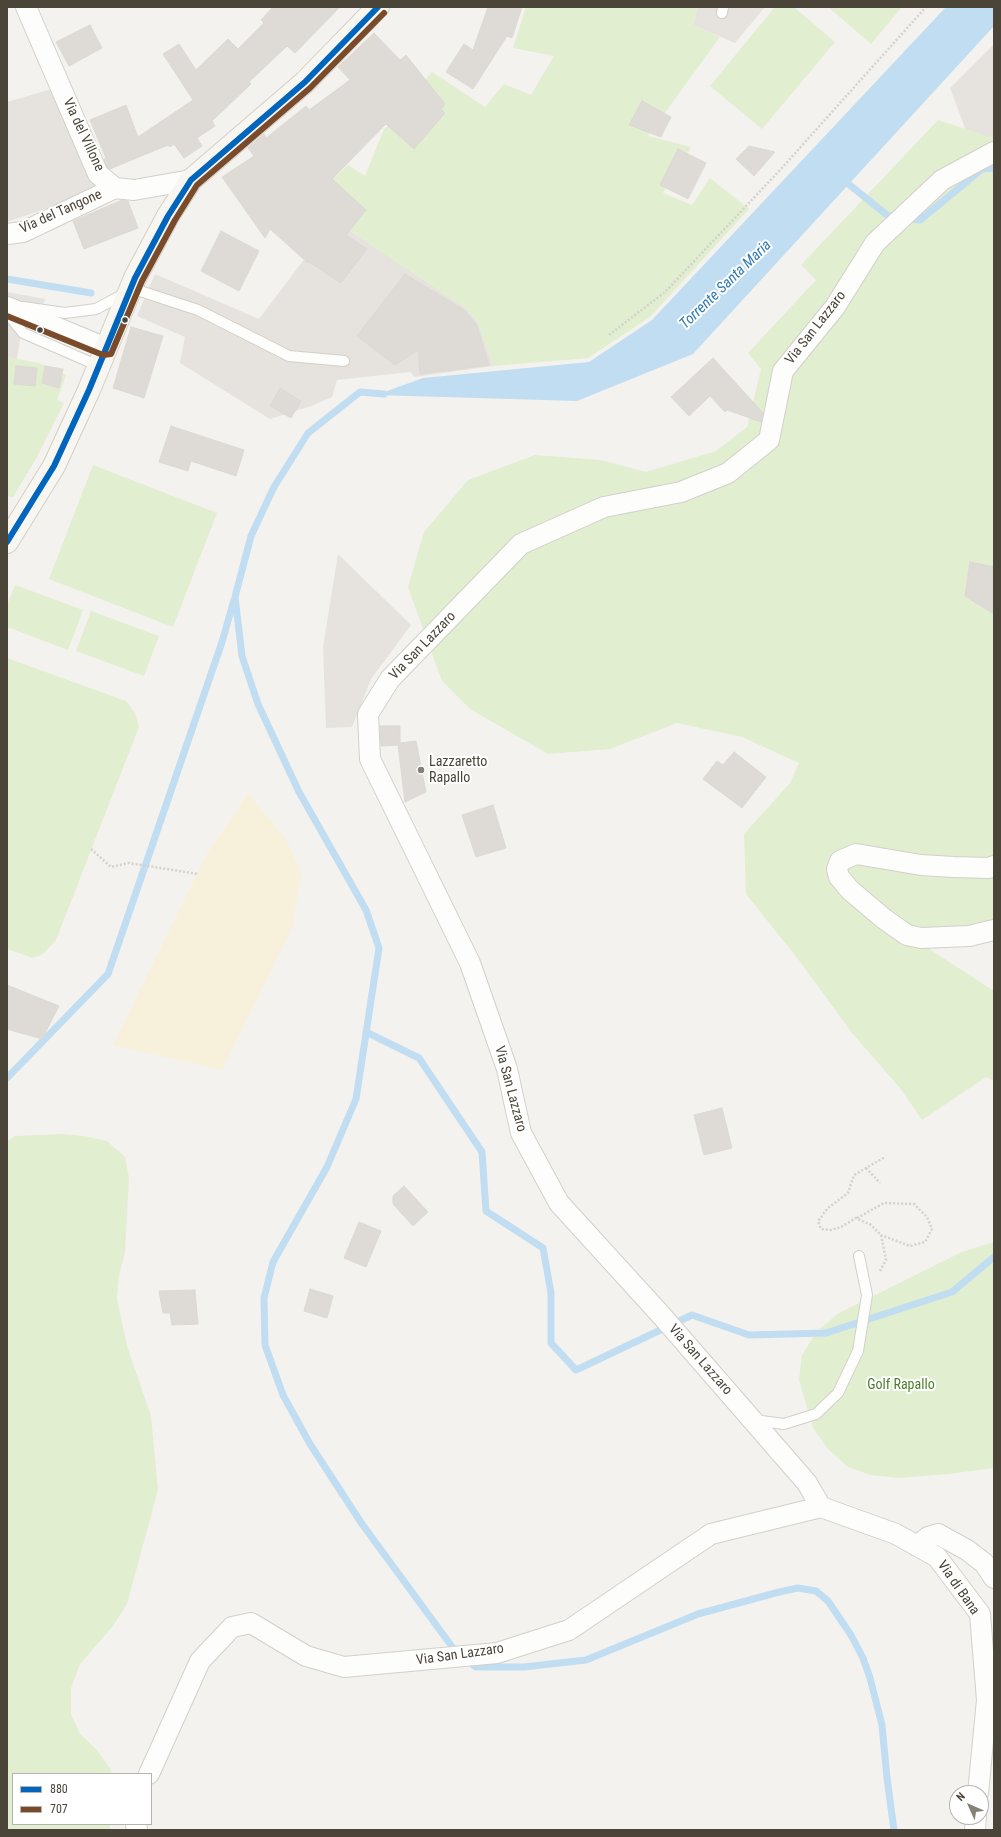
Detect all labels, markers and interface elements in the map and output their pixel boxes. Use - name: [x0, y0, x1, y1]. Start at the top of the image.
- street label: Via del Villone: [59, 96, 107, 174]
- street label: Via del Tangone: [17, 186, 105, 238]
- water label: Torrente Santa Maria: [677, 237, 775, 333]
- street label: Via San Lazzaro: [782, 288, 850, 368]
- unlabelled marker: [120, 315, 130, 325]
- unlabelled marker: [35, 325, 45, 335]
- street label: Via San Lazzaro: [386, 608, 460, 684]
- place label: Lazzaretto Rapallo: [429, 754, 487, 786]
- marker: Lazzaretto Rapallo: [416, 765, 426, 775]
- street label: Via San Lazzaro: [490, 1044, 530, 1134]
- street label: Via San Lazzaro: [665, 1321, 735, 1399]
- park label: Golf Rapallo: [867, 1377, 935, 1393]
- street label: Via di Bana: [933, 1558, 983, 1618]
- street label: Via San Lazzaro: [415, 1641, 505, 1669]
- legend: [12, 1773, 152, 1825]
- text: 880: [50, 1782, 68, 1796]
- north arrow: [949, 1785, 989, 1825]
- text: N: [954, 1790, 968, 1804]
- text: 707: [50, 1802, 68, 1816]

